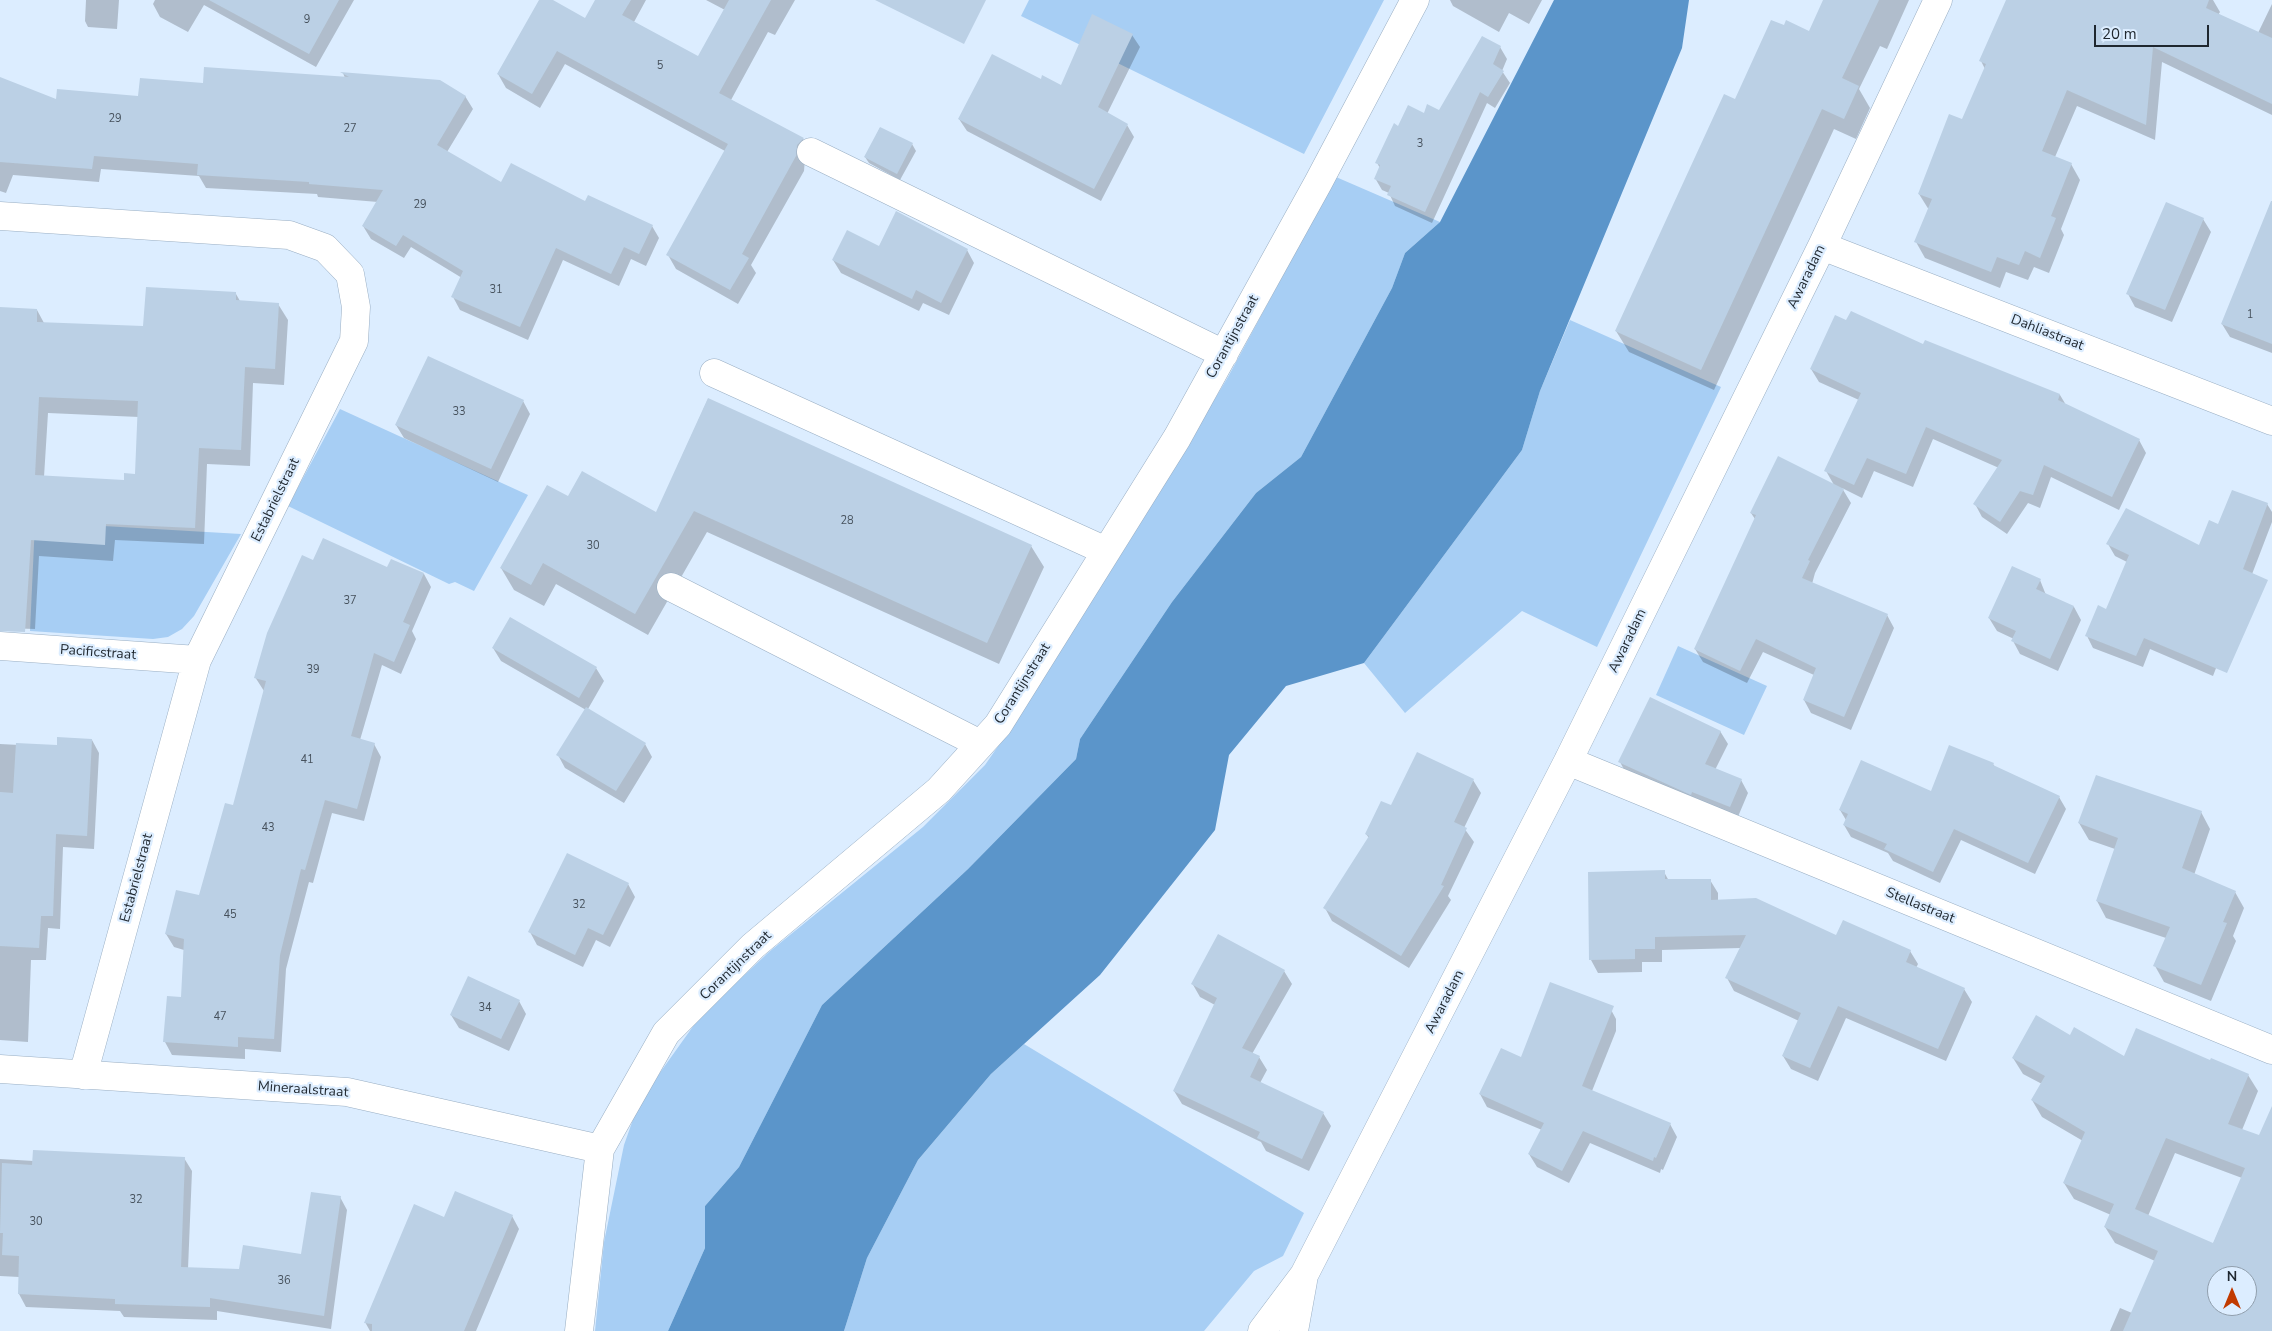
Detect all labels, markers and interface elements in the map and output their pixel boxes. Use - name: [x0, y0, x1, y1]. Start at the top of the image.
- house number: 9: [304, 13, 310, 27]
- scale bar: [2097, 15, 2212, 47]
- text: 20 m: [2102, 24, 2137, 44]
- house number: 5: [657, 59, 663, 73]
- house number: 29: [108, 112, 122, 126]
- house number: 27: [343, 122, 357, 136]
- house number: 3: [1417, 137, 1423, 151]
- house number: 29: [413, 198, 427, 212]
- street label: Awaradam: [1784, 242, 1830, 312]
- house number: 31: [489, 283, 503, 297]
- street label: Corantijnstraat: [1203, 292, 1263, 382]
- house number: 1: [2247, 308, 2253, 322]
- street label: Dahliastraat: [2008, 311, 2086, 355]
- house number: 33: [452, 405, 466, 419]
- street label: Estabrielstraat: [248, 455, 304, 545]
- house number: 28: [840, 514, 854, 528]
- house number: 30: [586, 539, 600, 553]
- house number: 37: [343, 594, 357, 608]
- street label: Awaradam: [1605, 606, 1651, 676]
- street label: Corantijnstraat: [991, 640, 1055, 728]
- street label: Pacificstraat: [59, 642, 137, 664]
- house number: 39: [306, 663, 320, 677]
- house number: 41: [300, 753, 314, 767]
- house number: 43: [261, 821, 275, 835]
- street label: Estabrielstraat: [117, 832, 157, 924]
- street label: Stellastraat: [1883, 885, 1957, 927]
- house number: 32: [572, 898, 586, 912]
- house number: 45: [223, 908, 237, 922]
- street label: Corantijnstraat: [697, 928, 775, 1004]
- street label: Awaradam: [1422, 968, 1468, 1036]
- house number: 34: [478, 1001, 492, 1015]
- house number: 47: [213, 1010, 227, 1024]
- street label: Mineraalstraat: [257, 1078, 349, 1102]
- house number: 32: [129, 1193, 143, 1207]
- house number: 30: [29, 1215, 43, 1229]
- north arrow: [2207, 1266, 2257, 1316]
- text: N: [2227, 1267, 2237, 1286]
- house number: 36: [277, 1274, 291, 1288]

